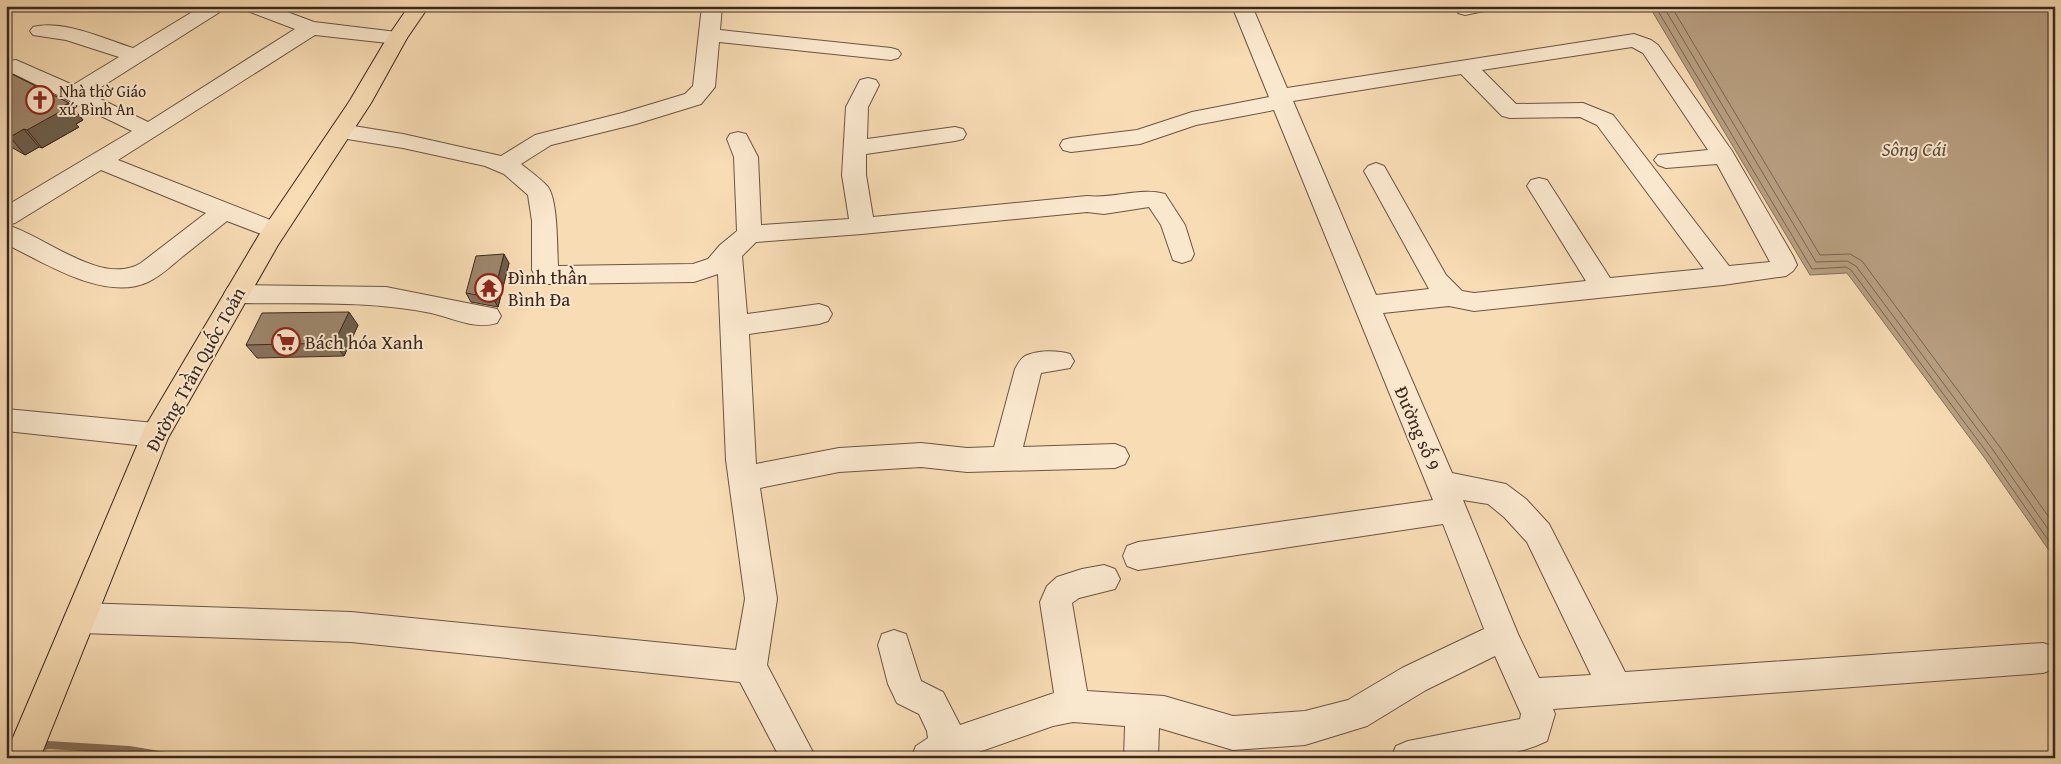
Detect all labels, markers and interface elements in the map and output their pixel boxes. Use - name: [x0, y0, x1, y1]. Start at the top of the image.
- place label: Nhà thờ Giáo xứ Bình An: [59, 79, 146, 121]
- church icon: Nhà thờ Giáo xứ Bình An: [25, 85, 55, 115]
- water label: Sông Cái: [1882, 134, 1946, 163]
- place label: Đình thần Bình Đa: [508, 263, 588, 313]
- temple icon: Đình thần Bình Đa: [474, 273, 504, 303]
- street label: Đường Trần Quốc Toản: [138, 281, 252, 456]
- supermarket icon: Bách hóa Xanh: [271, 327, 301, 357]
- place label: Bách hóa Xanh: [305, 328, 424, 356]
- street label: Đường số 9: [1388, 382, 1448, 474]

